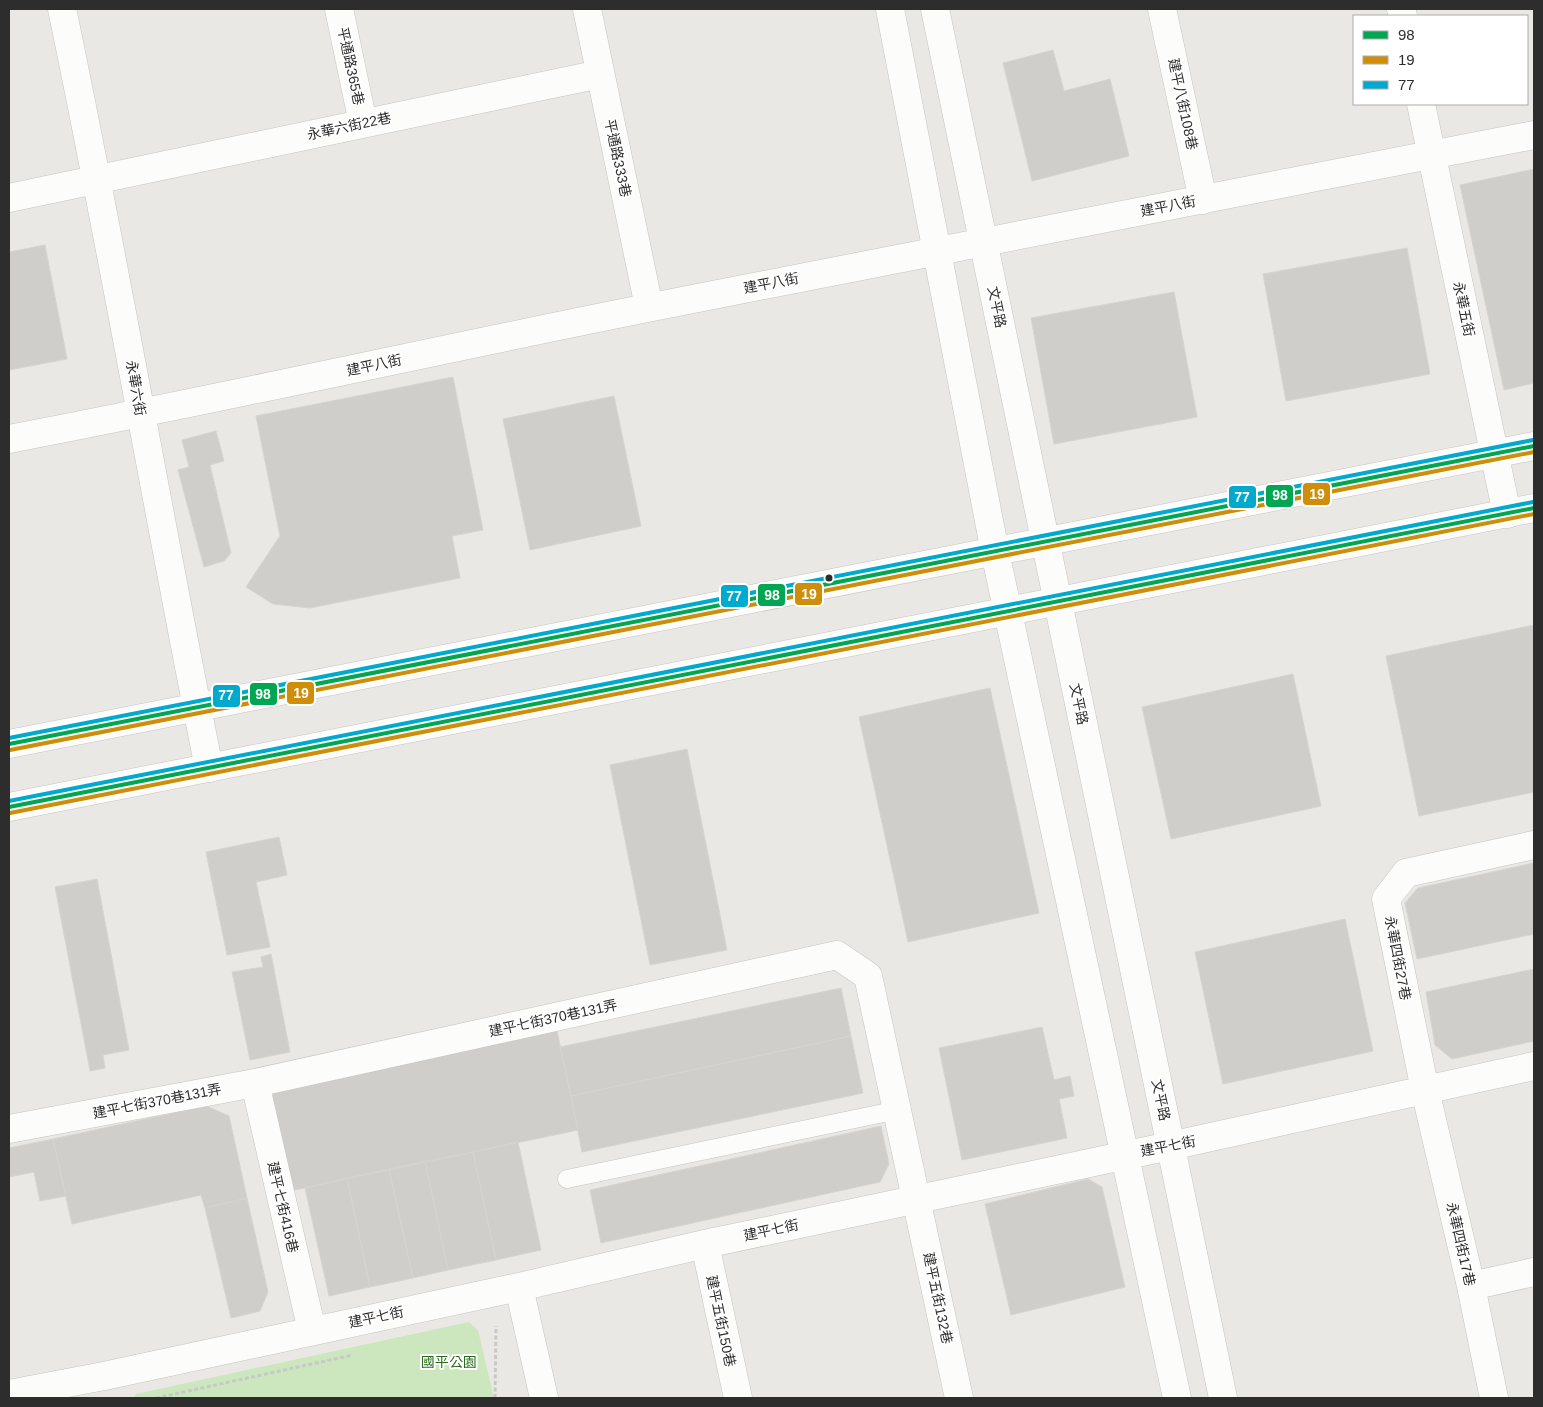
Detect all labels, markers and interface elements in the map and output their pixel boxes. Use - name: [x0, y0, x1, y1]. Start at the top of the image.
- legend: [1353, 15, 1528, 105]
- street label: 平通路365巷: [335, 26, 367, 106]
- text: 98: [1398, 26, 1415, 43]
- text: 19: [1398, 51, 1415, 68]
- street label: 建平八街108巷: [1165, 57, 1201, 151]
- text: 77: [1398, 76, 1415, 93]
- street label: 永華六街22巷: [305, 109, 393, 143]
- street label: 平通路333巷: [602, 118, 634, 198]
- street label: 建平八街: [1139, 193, 1197, 219]
- street label: 建平八街: [742, 270, 800, 296]
- street label: 永華五街: [1450, 280, 1478, 338]
- street label: 文平路: [985, 285, 1009, 329]
- street label: 建平八街: [345, 351, 403, 379]
- street label: 永華六街: [123, 359, 149, 417]
- line badge: 19: [1302, 482, 1331, 506]
- line badge: 98: [1265, 484, 1294, 508]
- line badge: 77: [1228, 485, 1257, 509]
- text: 19: [1309, 486, 1325, 502]
- text: 98: [1272, 487, 1288, 503]
- text: 77: [1234, 489, 1250, 505]
- unlabelled marker: [824, 573, 834, 583]
- line badge: 19: [794, 582, 823, 606]
- line badge: 98: [757, 583, 786, 607]
- line badge: 77: [720, 584, 749, 608]
- text: 19: [801, 586, 817, 602]
- text: 98: [764, 587, 780, 603]
- text: 77: [726, 588, 742, 604]
- line badge: 19: [286, 681, 315, 705]
- line badge: 98: [249, 682, 278, 706]
- street label: 文平路: [1067, 682, 1091, 726]
- line badge: 77: [212, 684, 241, 708]
- text: 19: [293, 685, 309, 701]
- text: 98: [255, 686, 271, 702]
- text: 77: [218, 687, 234, 703]
- street label: 永華四街27巷: [1382, 914, 1414, 1002]
- street label: 建平七街370巷131弄: [487, 997, 619, 1039]
- street label: 文平路: [1149, 1078, 1173, 1122]
- street label: 建平七街370巷131弄: [91, 1081, 223, 1121]
- street label: 建平七街: [1139, 1133, 1197, 1159]
- street label: 建平七街416巷: [265, 1160, 301, 1254]
- street label: 永華四街17巷: [1444, 1201, 1478, 1287]
- street label: 建平七街: [742, 1216, 800, 1244]
- street label: 建平五街132巷: [920, 1251, 956, 1345]
- street label: 建平五街150巷: [703, 1274, 739, 1368]
- street label: 建平七街: [347, 1303, 405, 1331]
- park label: 國平公園: [421, 1354, 477, 1370]

